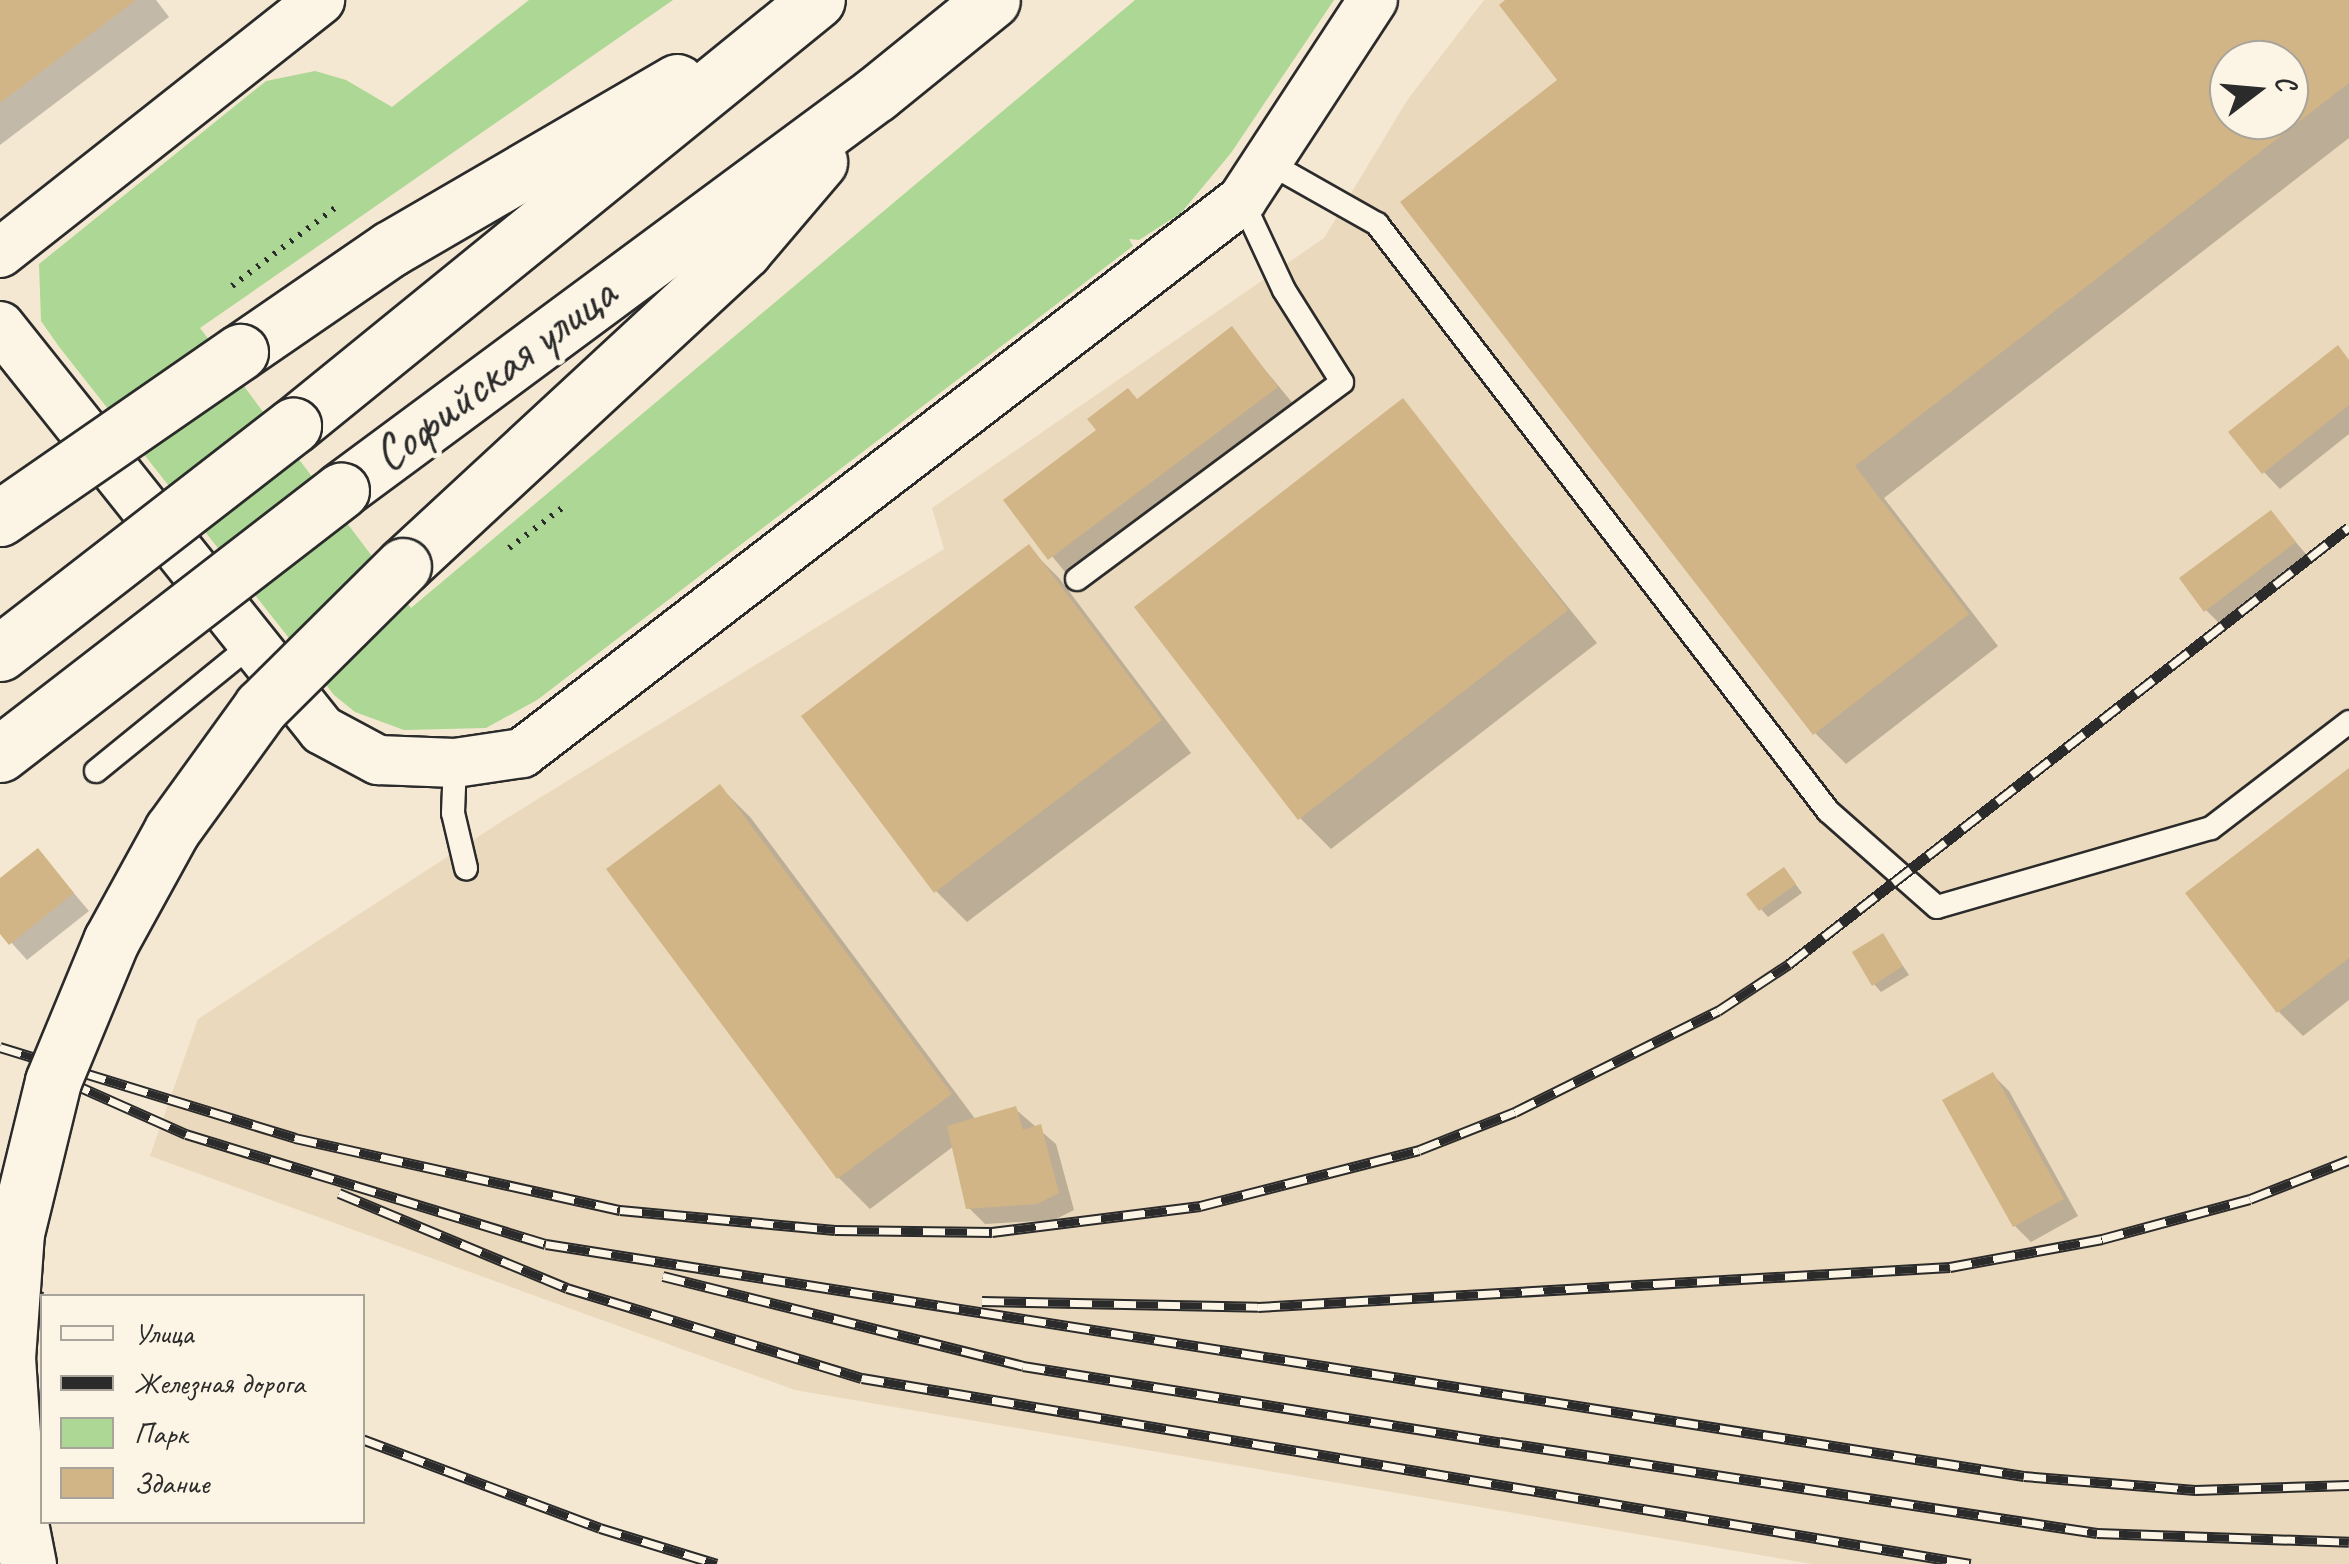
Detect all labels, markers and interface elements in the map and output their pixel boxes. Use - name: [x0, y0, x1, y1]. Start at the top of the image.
- north arrow: [2209, 40, 2309, 140]
- text: С: [2268, 71, 2305, 94]
- street label: Софийская улица: [359, 262, 629, 486]
- legend: [40, 1294, 365, 1524]
- text: Улица: [134, 1314, 193, 1352]
- text: Железная дорога: [134, 1364, 305, 1402]
- text: Парк: [134, 1414, 188, 1452]
- text: Здание: [134, 1464, 209, 1502]

